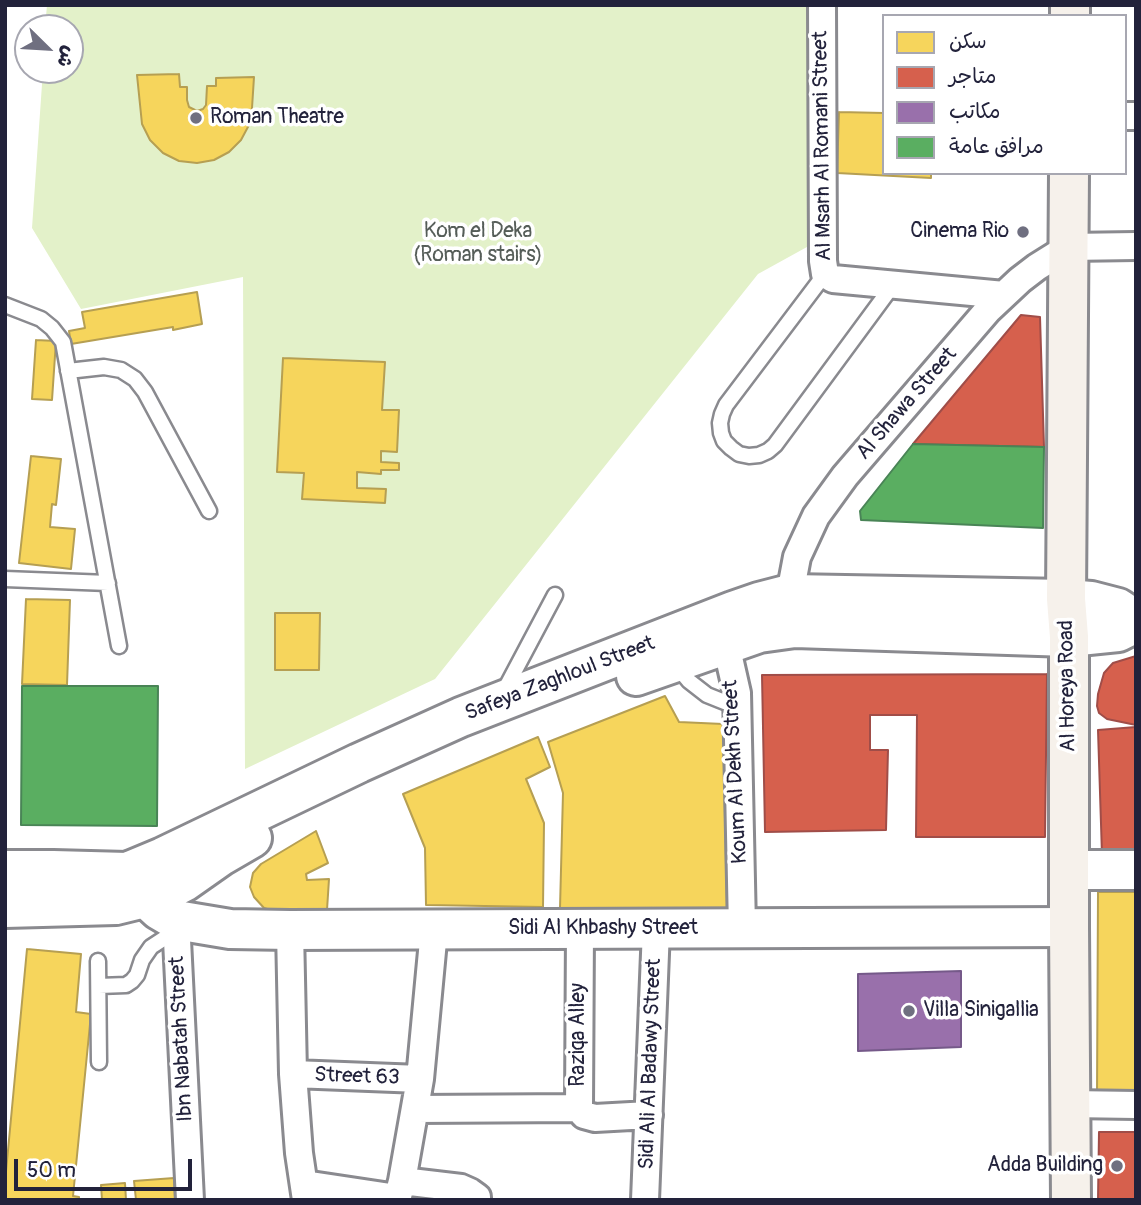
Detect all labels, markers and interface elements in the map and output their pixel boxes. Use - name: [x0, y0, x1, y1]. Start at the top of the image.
- north arrow: [14, 14, 84, 84]
- legend: [882, 14, 1127, 175]
- text: سكن: [949, 28, 987, 55]
- street label: Al Msarh Al Romani Street: [808, 31, 838, 261]
- text: ش: [51, 42, 82, 71]
- text: متاجر: [949, 63, 996, 90]
- text: مكاتب: [949, 98, 1001, 125]
- place label: Roman Theatre: [210, 105, 344, 131]
- marker: Roman Theatre: [188, 110, 204, 126]
- text: مرافق عامة: [949, 133, 1044, 160]
- park label: Kom el Deka (Roman stairs): [413, 219, 543, 269]
- place label: Cinema Rio: [910, 219, 1009, 245]
- marker: Cinema Rio: [1015, 224, 1031, 240]
- street label: Al Shawa Street: [851, 343, 963, 465]
- street label: Al Horeya Road: [1054, 620, 1082, 752]
- street label: Safeya Zaghloul Street: [462, 631, 658, 727]
- street label: Koum Al Dekh Street: [719, 680, 753, 864]
- street label: Sidi Al Khbashy Street: [508, 916, 698, 942]
- street label: Ibn Nabatah Street: [165, 956, 199, 1122]
- street label: Sidi Ali Al Badawy Street: [635, 958, 667, 1170]
- street label: Raziqa Alley: [566, 983, 592, 1087]
- place label: Villa Sinigallia: [923, 998, 1039, 1024]
- marker: Villa Sinigallia: [901, 1003, 917, 1019]
- street label: Street 63: [314, 1063, 400, 1091]
- scale bar: [18, 1146, 196, 1190]
- place label: Adda Building: [987, 1153, 1103, 1179]
- text: 50 m: [27, 1157, 76, 1184]
- marker: Adda Building: [1109, 1158, 1125, 1174]

